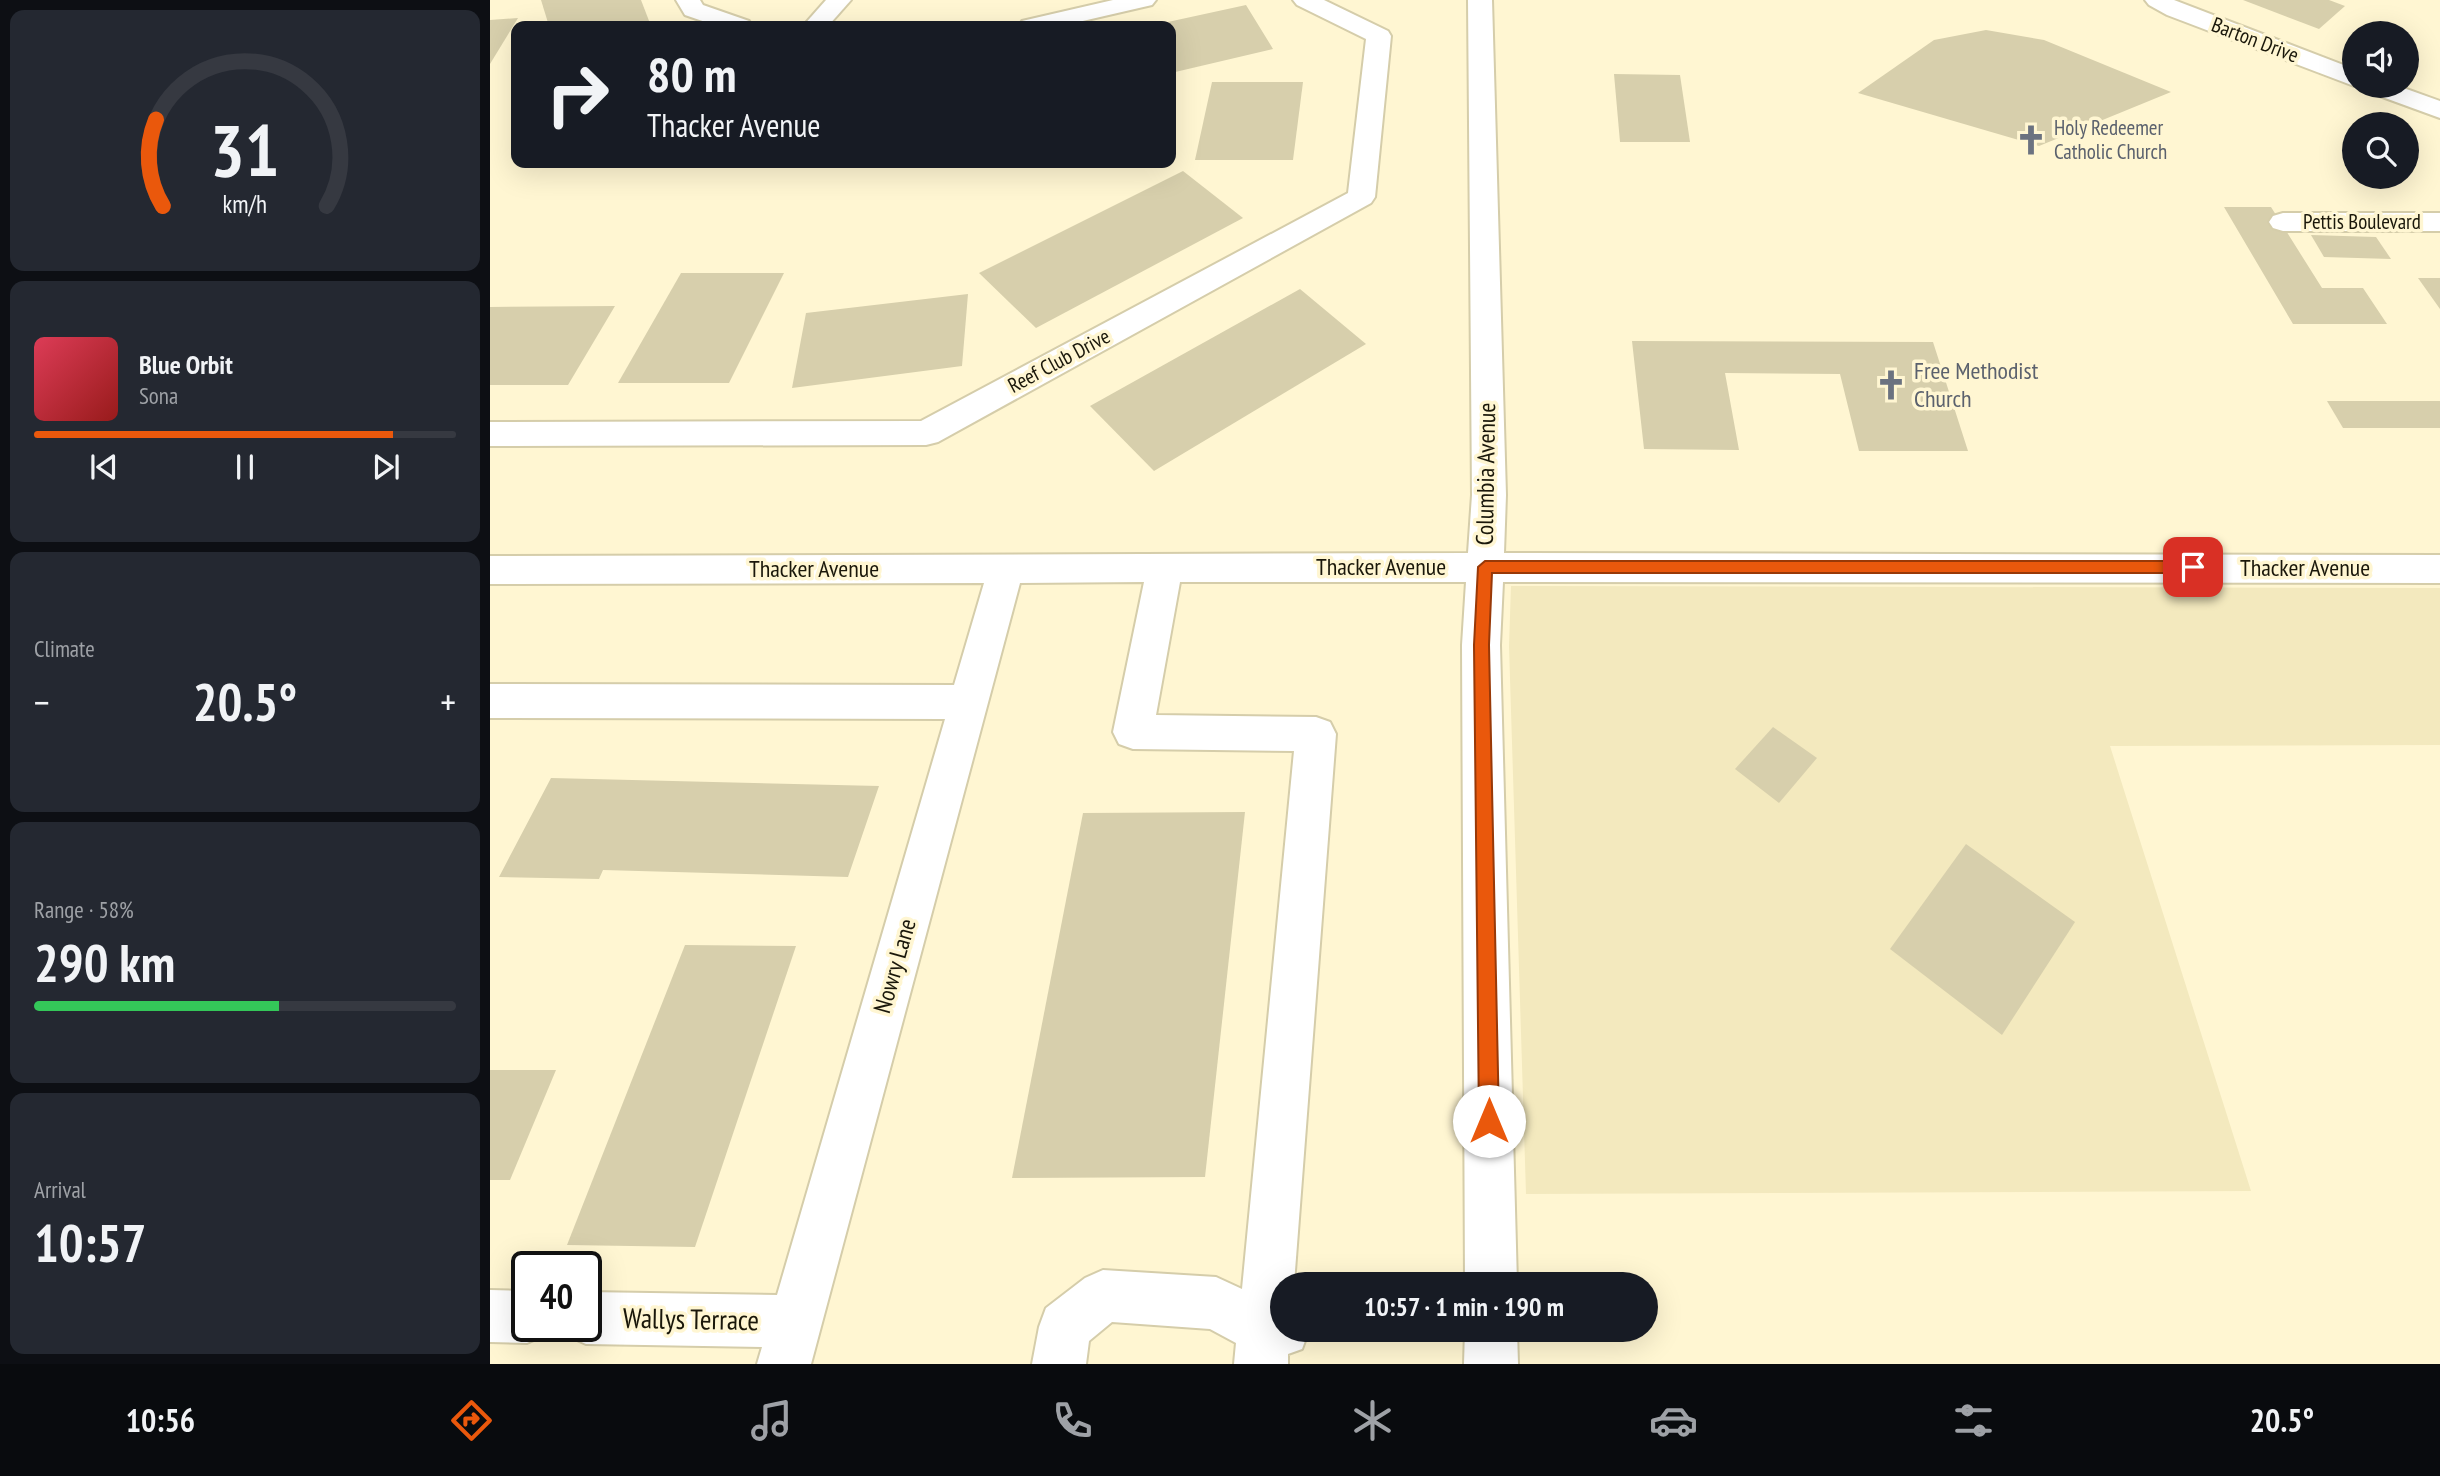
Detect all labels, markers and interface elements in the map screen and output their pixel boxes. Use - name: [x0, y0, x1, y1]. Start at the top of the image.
- street label: Barton Drive: [2208, 11, 2303, 68]
- map controls: [2342, 21, 2419, 189]
- button: sound: [2342, 21, 2419, 98]
- text: 80 m: [647, 42, 736, 106]
- icon: right: [532, 49, 623, 140]
- text: 31: [210, 103, 280, 197]
- text: Thacker Avenue: [647, 104, 821, 146]
- button: search: [2342, 112, 2419, 189]
- place label: Holy Redeemer Catholic Church: [2054, 114, 2167, 165]
- church icon: Holy Redeemer Catholic Church: [2014, 123, 2048, 157]
- text: km/h: [223, 188, 267, 220]
- street label: Pettis Boulevard: [2303, 208, 2421, 235]
- street label: Reef Club Drive: [1003, 322, 1114, 399]
- text: Blue Orbit: [139, 348, 233, 381]
- place label: Free Methodist Church: [1914, 355, 2039, 414]
- church icon: Free Methodist Church: [1874, 368, 1908, 402]
- text: Sona: [139, 381, 178, 410]
- street label: Columbia Avenue: [1469, 402, 1502, 546]
- icon: previous: [85, 448, 123, 486]
- icon: pause: [226, 448, 264, 486]
- icon: next: [367, 448, 405, 486]
- pin: [2163, 537, 2223, 597]
- icon: arrive: [2174, 548, 2212, 586]
- street label: Thacker Avenue: [1316, 551, 1446, 582]
- street label: Thacker Avenue: [2240, 552, 2370, 583]
- street label: Thacker Avenue: [749, 553, 879, 584]
- text: Climate: [34, 634, 95, 663]
- text: 20.5°: [193, 668, 297, 735]
- text: −: [34, 677, 50, 726]
- text: +: [440, 677, 456, 726]
- text: Range · 58%: [34, 895, 134, 924]
- street label: Nowry Lane: [866, 915, 923, 1017]
- text: 290 km: [34, 929, 175, 996]
- position arrow: [1452, 1084, 1526, 1158]
- text: Arrival: [34, 1175, 86, 1204]
- text: 10:57: [34, 1209, 146, 1276]
- speed limit sign: 40: [511, 1251, 602, 1342]
- text: 10:57 · 1 min · 190 m: [1364, 1290, 1564, 1323]
- street label: Wallys Terrace: [623, 1299, 759, 1338]
- icon: directions: [447, 1396, 496, 1445]
- icon: music: [747, 1396, 796, 1445]
- icon: phone: [1048, 1396, 1097, 1445]
- icon: climate: [1348, 1396, 1397, 1445]
- icon: car: [1649, 1396, 1698, 1445]
- icon: filters: [1949, 1396, 1998, 1445]
- text: 10:56: [126, 1399, 195, 1441]
- text: 20.5°: [2250, 1399, 2314, 1441]

